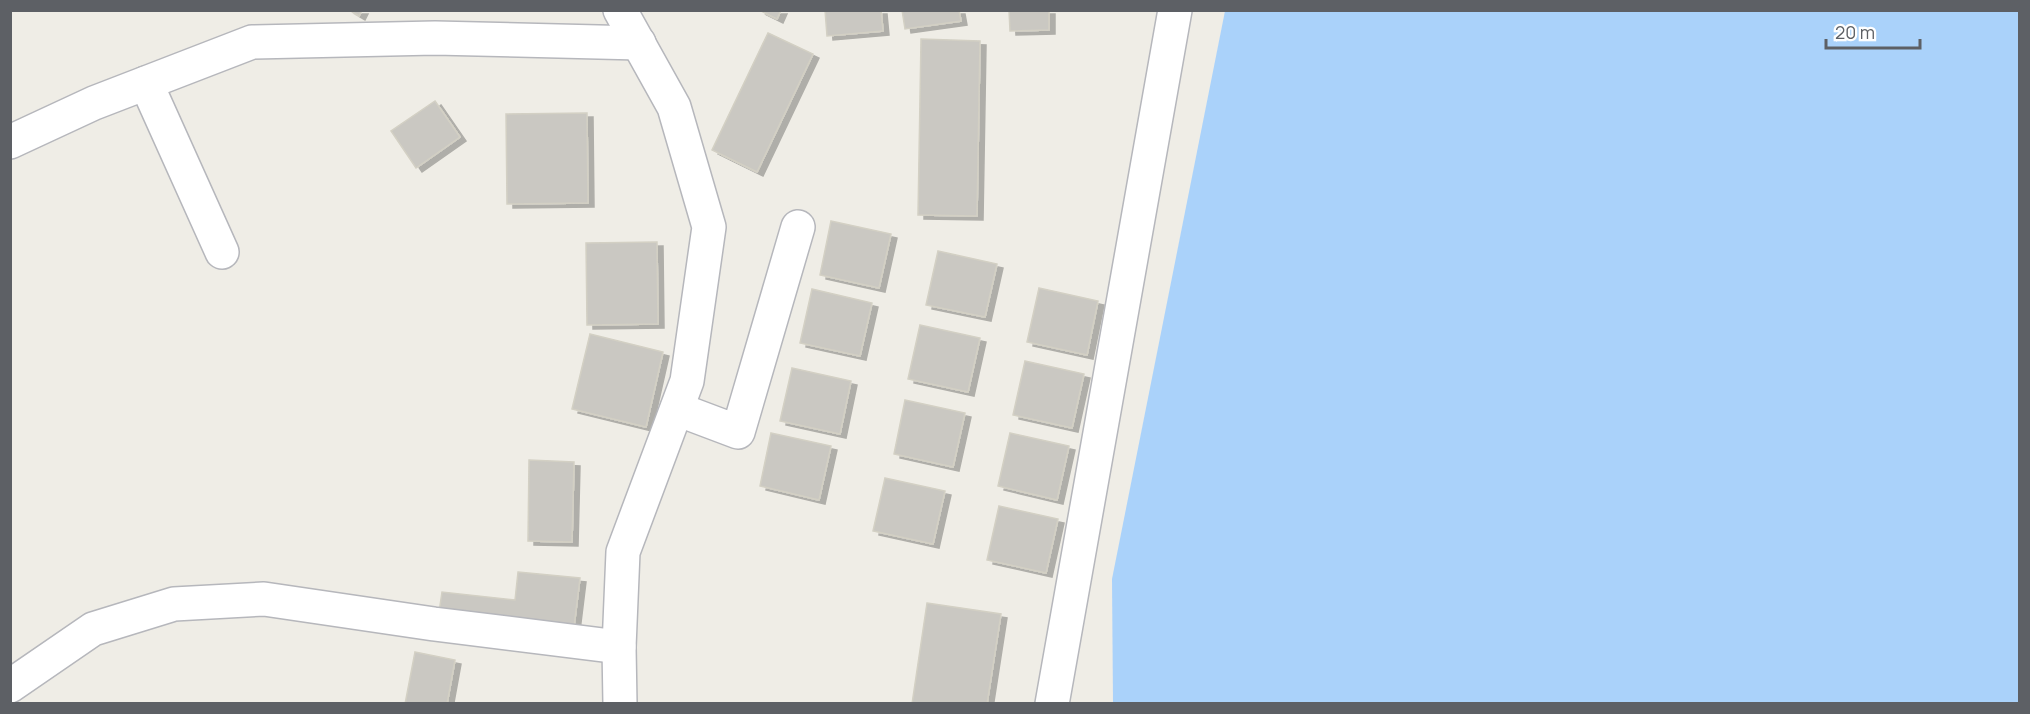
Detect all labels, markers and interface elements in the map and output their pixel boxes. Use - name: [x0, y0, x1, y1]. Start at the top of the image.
- scale bar: [1826, 12, 1920, 50]
- text: 20 m: [1835, 20, 1875, 44]

